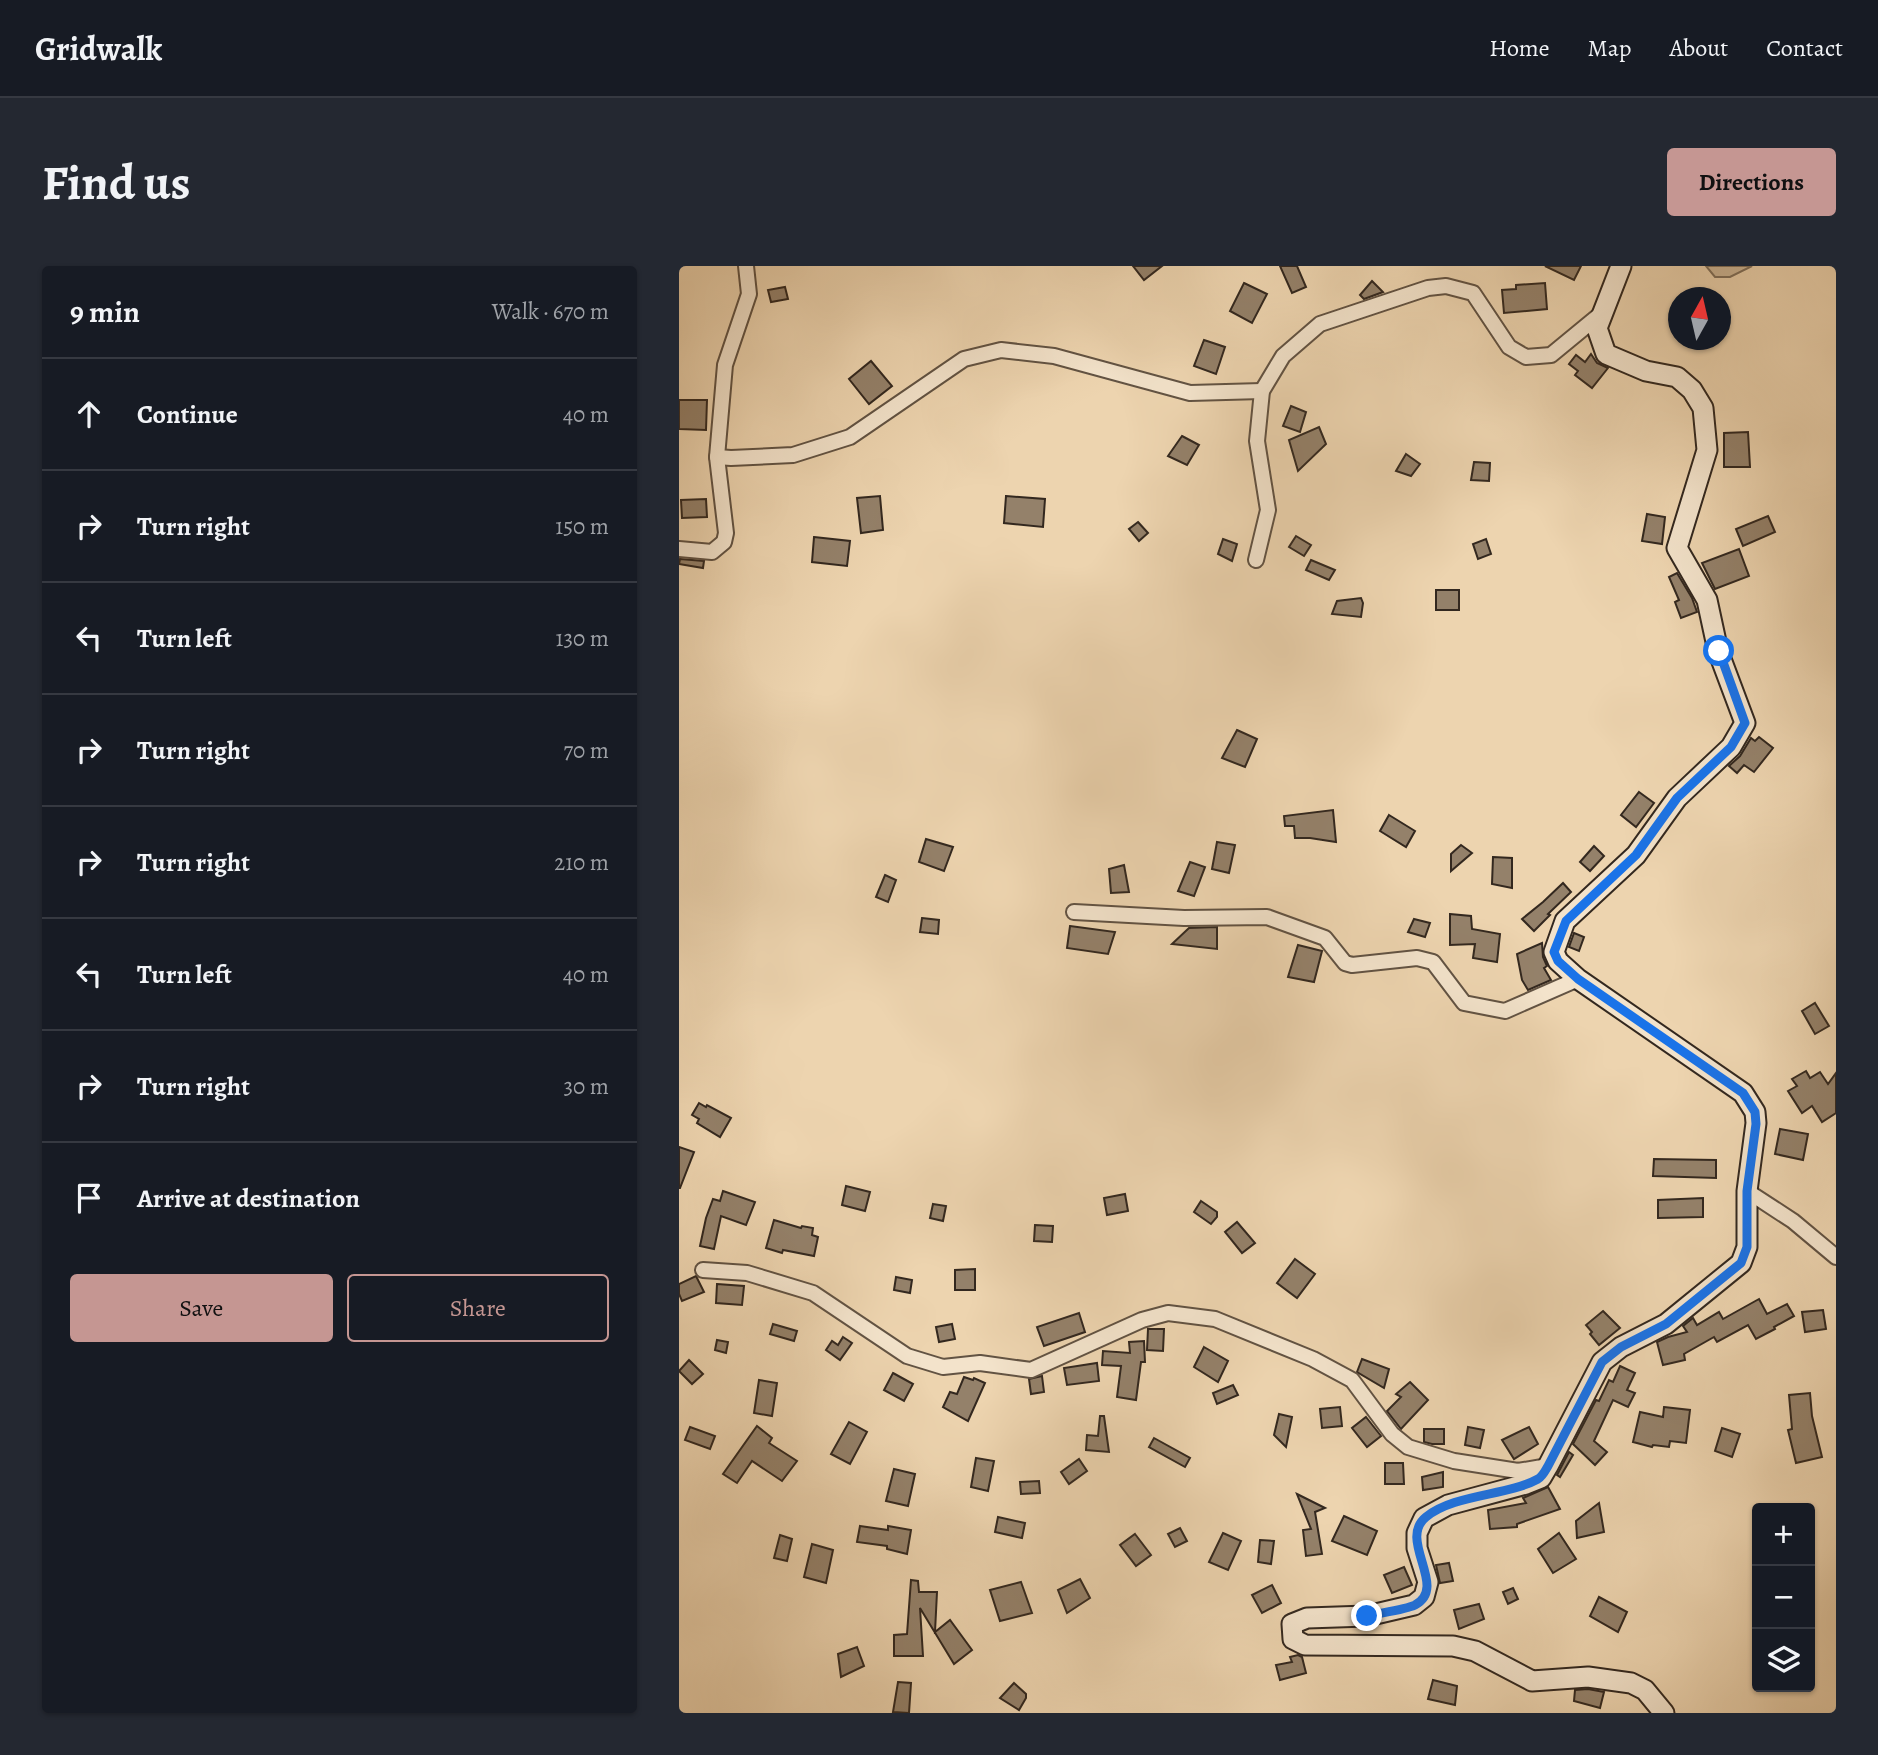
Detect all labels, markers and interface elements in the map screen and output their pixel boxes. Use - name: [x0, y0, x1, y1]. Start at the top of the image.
- text: Gridwalk: [35, 26, 162, 71]
- text: Home: [1489, 32, 1550, 64]
- text: Map: [1588, 32, 1632, 64]
- text: About: [1670, 32, 1728, 64]
- text: Contact: [1766, 32, 1843, 64]
- button: Directions: [1667, 148, 1836, 216]
- text: Find us: [42, 149, 190, 216]
- north arrow: [1668, 287, 1731, 350]
- text: 9 min: [70, 292, 140, 332]
- text: Walk · 670 m: [492, 296, 609, 327]
- icon: ahead: [70, 395, 108, 433]
- text: Continue: [137, 397, 238, 432]
- text: 40 m: [563, 399, 609, 430]
- icon: right: [70, 507, 108, 545]
- text: Turn right: [137, 509, 250, 544]
- text: 150 m: [555, 511, 609, 542]
- icon: left: [70, 619, 108, 657]
- text: Turn left: [137, 621, 232, 656]
- text: 130 m: [556, 623, 609, 654]
- route start: [1703, 635, 1734, 666]
- icon: right: [70, 731, 108, 769]
- text: Turn right: [137, 733, 250, 768]
- text: 70 m: [563, 735, 609, 766]
- icon: right: [70, 843, 108, 881]
- text: Turn right: [137, 845, 250, 880]
- text: 210 m: [554, 847, 609, 878]
- icon: left: [70, 955, 108, 993]
- text: Turn left: [137, 957, 232, 992]
- text: 40 m: [563, 959, 609, 990]
- icon: right: [70, 1067, 108, 1105]
- text: Turn right: [137, 1069, 250, 1104]
- text: 30 m: [563, 1071, 609, 1102]
- icon: arrive: [70, 1179, 108, 1217]
- text: Arrive at destination: [137, 1181, 360, 1216]
- button: Save: [70, 1274, 333, 1342]
- button: Share: [347, 1274, 609, 1342]
- map controls: [1752, 1503, 1815, 1692]
- button: +: [1752, 1503, 1815, 1566]
- button: −: [1752, 1566, 1815, 1629]
- route end: [1351, 1600, 1382, 1631]
- button: layers: [1752, 1629, 1815, 1692]

